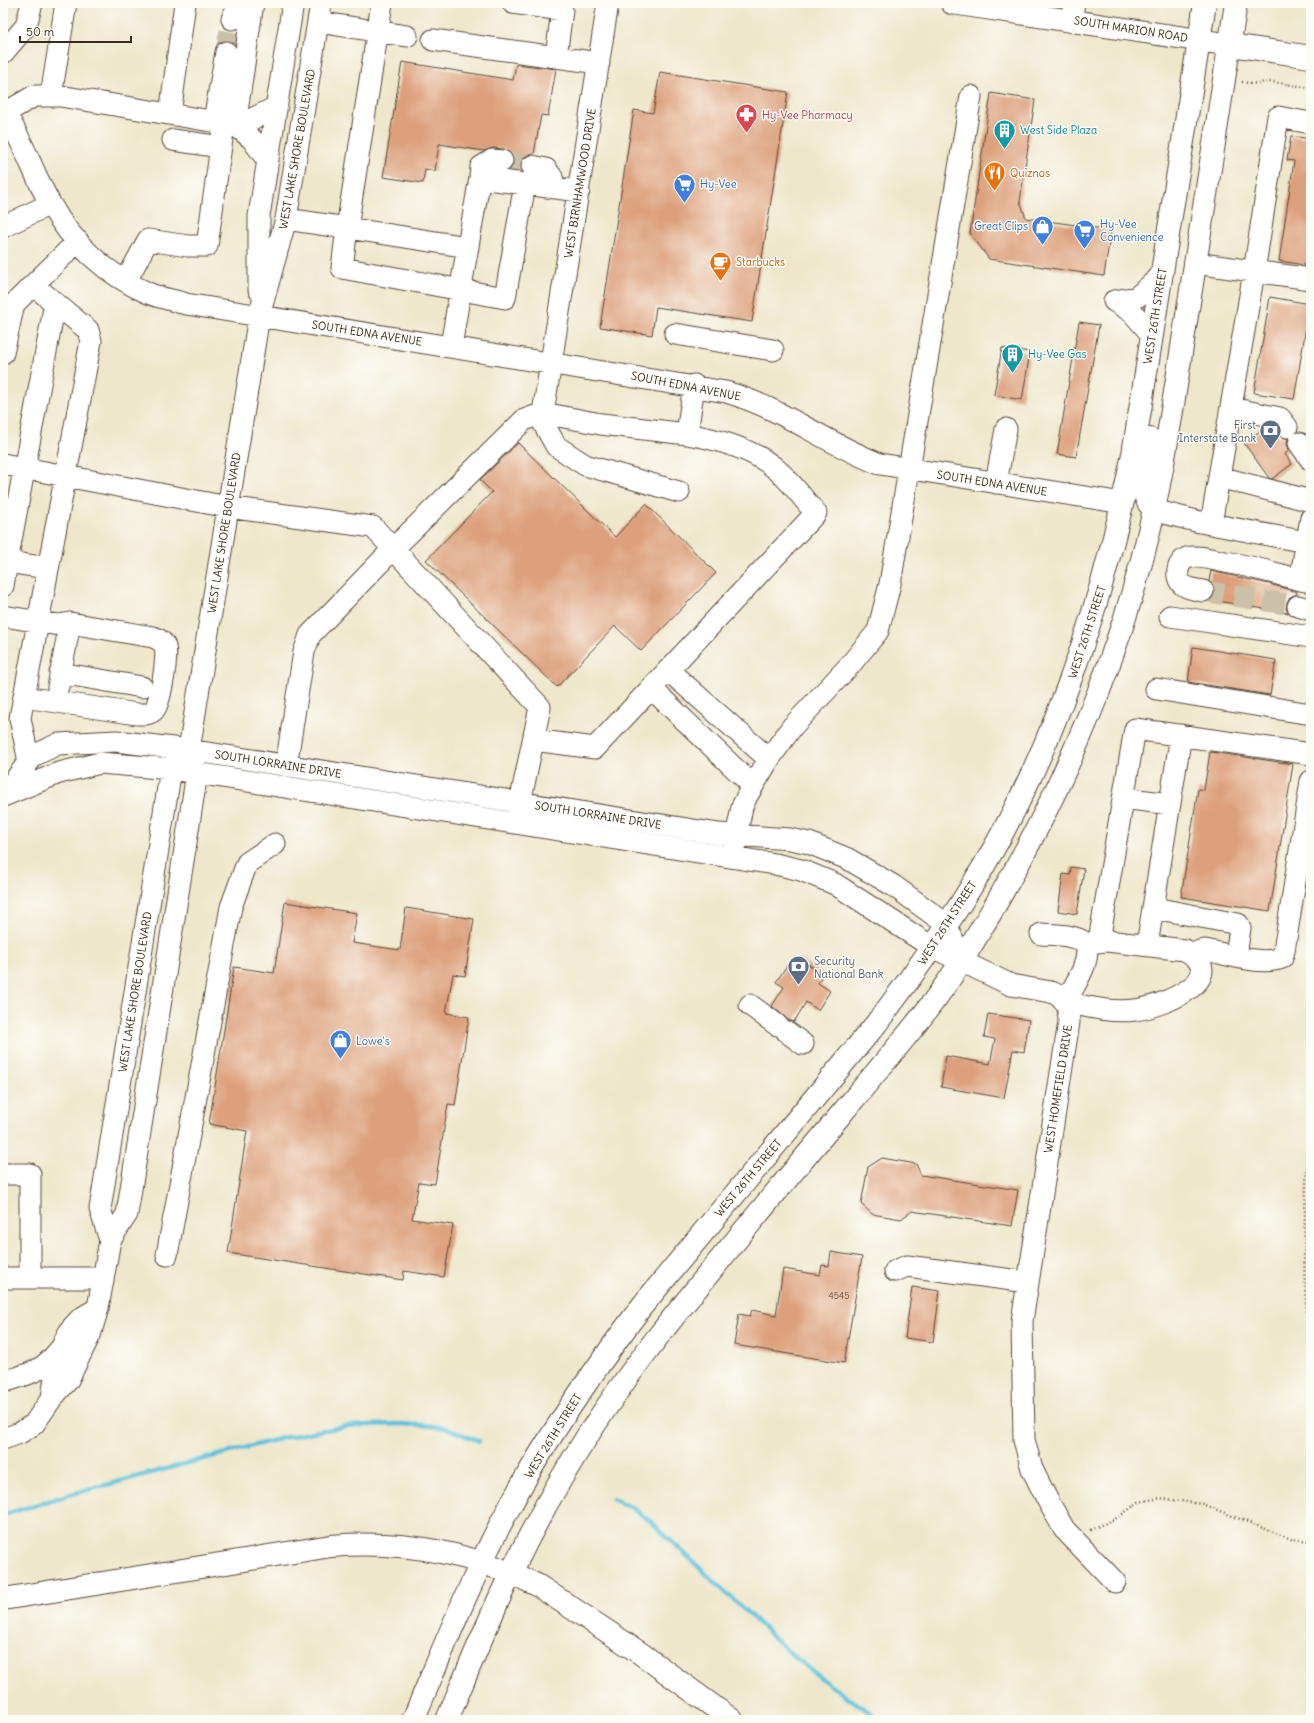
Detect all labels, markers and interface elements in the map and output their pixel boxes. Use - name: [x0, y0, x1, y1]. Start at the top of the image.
- street label: SOUTH MARION ROAD: [1073, 13, 1189, 45]
- scale bar: [20, 18, 131, 44]
- text: 50 m: [26, 24, 55, 39]
- street label: WEST LAKE SHORE BOULEVARD: [276, 68, 318, 230]
- pharmacy icon: Hy-Vee Pharmacy: [733, 102, 759, 135]
- street label: WEST BIRNHAMWOOD DRIVE: [561, 107, 599, 259]
- place label: Hy-Vee Pharmacy: [762, 108, 853, 122]
- building icon: West Side Plaza: [992, 117, 1018, 150]
- place label: West Side Plaza: [1020, 123, 1097, 137]
- restaurant icon: Quiznos: [982, 160, 1008, 193]
- place label: Quiznos: [1010, 166, 1050, 180]
- supermarket icon: Hy-Vee: [672, 171, 698, 204]
- place label: Hy-Vee: [700, 177, 737, 191]
- shop icon: Great Clips: [1030, 213, 1056, 246]
- supermarket icon: Hy-Vee Convenience: [1071, 217, 1097, 250]
- place label: Hy-Vee Convenience: [1100, 217, 1163, 244]
- place label: Great Clips: [974, 219, 1028, 233]
- cafe icon: Starbucks: [707, 249, 733, 282]
- place label: Starbucks: [736, 255, 785, 269]
- street label: WEST 26TH STREET: [1140, 267, 1170, 365]
- street label: SOUTH EDNA AVENUE: [311, 317, 423, 349]
- building icon: Hy-Vee Gas: [999, 341, 1025, 374]
- place label: Hy-Vee Gas: [1028, 347, 1087, 361]
- street label: SOUTH EDNA AVENUE: [630, 368, 742, 404]
- place label: First Interstate Bank: [1178, 418, 1256, 445]
- bank icon: First Interstate Bank: [1258, 418, 1284, 451]
- street label: WEST LAKE SHORE BOULEVARD: [204, 451, 244, 614]
- street label: SOUTH EDNA AVENUE: [936, 467, 1048, 499]
- street label: WEST 26TH STREET: [1065, 583, 1109, 680]
- street label: SOUTH LORRAINE DRIVE: [214, 747, 342, 781]
- street label: SOUTH LORRAINE DRIVE: [534, 798, 662, 832]
- street label: WEST 26TH STREET: [915, 878, 979, 967]
- street label: WEST LAKE SHORE BOULEVARD: [115, 910, 155, 1073]
- bank icon: Security National Bank: [786, 954, 812, 987]
- place label: Security National Bank: [814, 954, 884, 981]
- street label: WEST HOMEFIELD DRIVE: [1041, 1024, 1075, 1154]
- shop icon: Lowe's: [328, 1028, 354, 1061]
- place label: Lowe's: [356, 1034, 390, 1048]
- street label: WEST 26TH STREET: [711, 1136, 785, 1220]
- house number: 4545: [829, 1290, 849, 1301]
- street label: WEST 26TH STREET: [521, 1391, 585, 1481]

